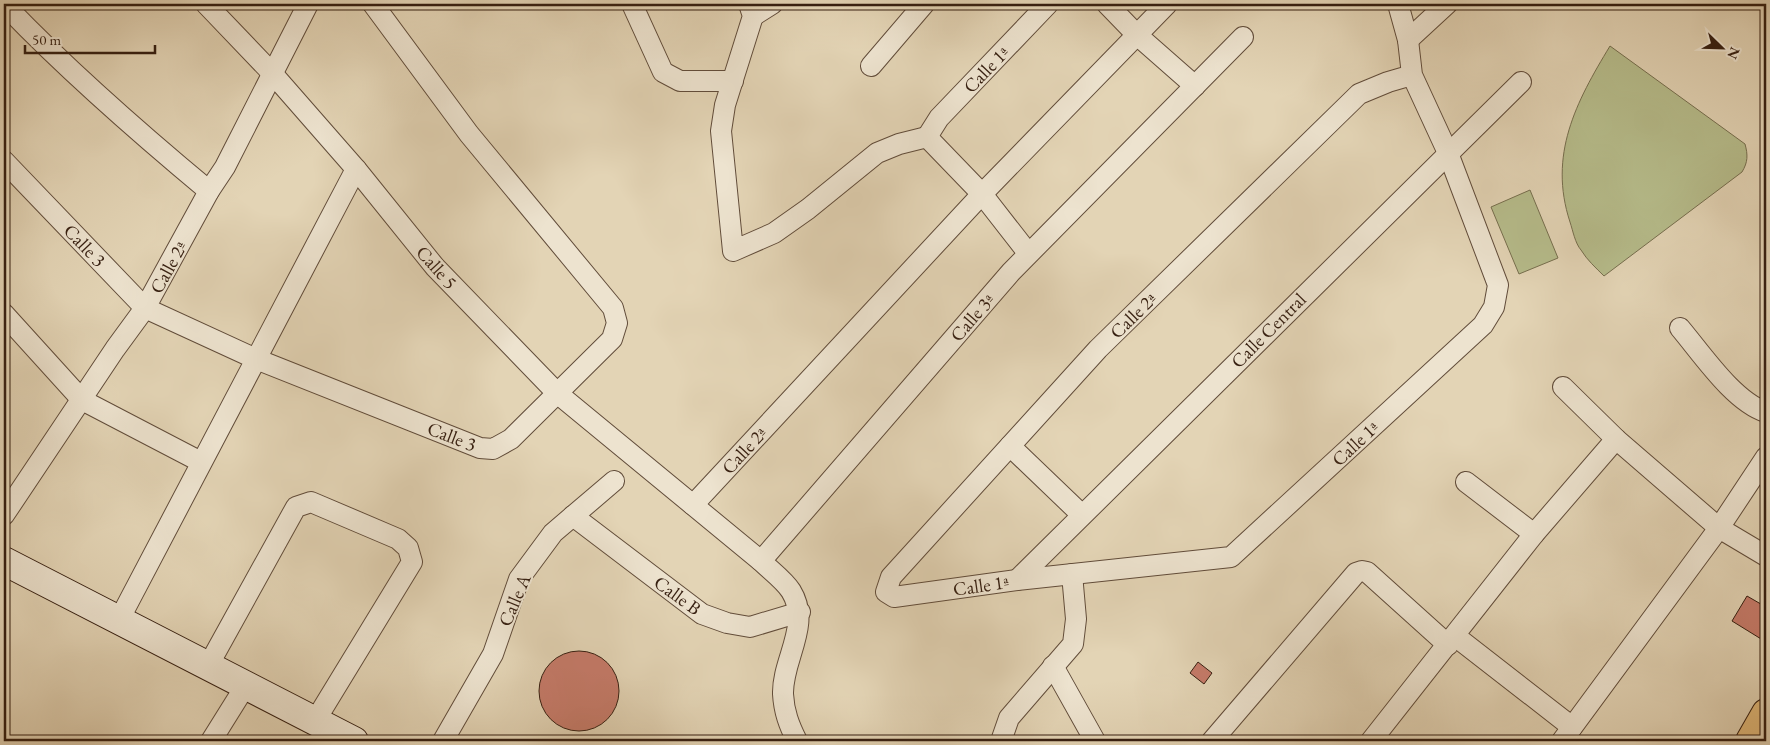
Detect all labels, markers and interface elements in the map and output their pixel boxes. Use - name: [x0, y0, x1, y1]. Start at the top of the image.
- scale bar: [25, 22, 155, 54]
- north arrow: [1698, 22, 1748, 72]
- text: 50 m: [32, 30, 61, 49]
- street label: Calle 1ª: [958, 40, 1015, 98]
- text: N: [1723, 44, 1744, 62]
- street label: Calle 3: [58, 218, 111, 272]
- street label: Calle 2ª: [144, 236, 193, 298]
- street label: Calle 5: [410, 240, 463, 294]
- street label: Calle 2ª: [1104, 287, 1162, 344]
- street label: Calle Central: [1225, 287, 1312, 373]
- street label: Calle 3ª: [944, 288, 1000, 347]
- street label: Calle 1ª: [1326, 415, 1385, 472]
- street label: Calle 3: [424, 416, 480, 457]
- street label: Calle 2ª: [716, 421, 773, 479]
- street label: Calle A: [492, 569, 537, 630]
- street label: Calle 1ª: [951, 569, 1011, 602]
- street label: Calle B: [649, 570, 706, 621]

